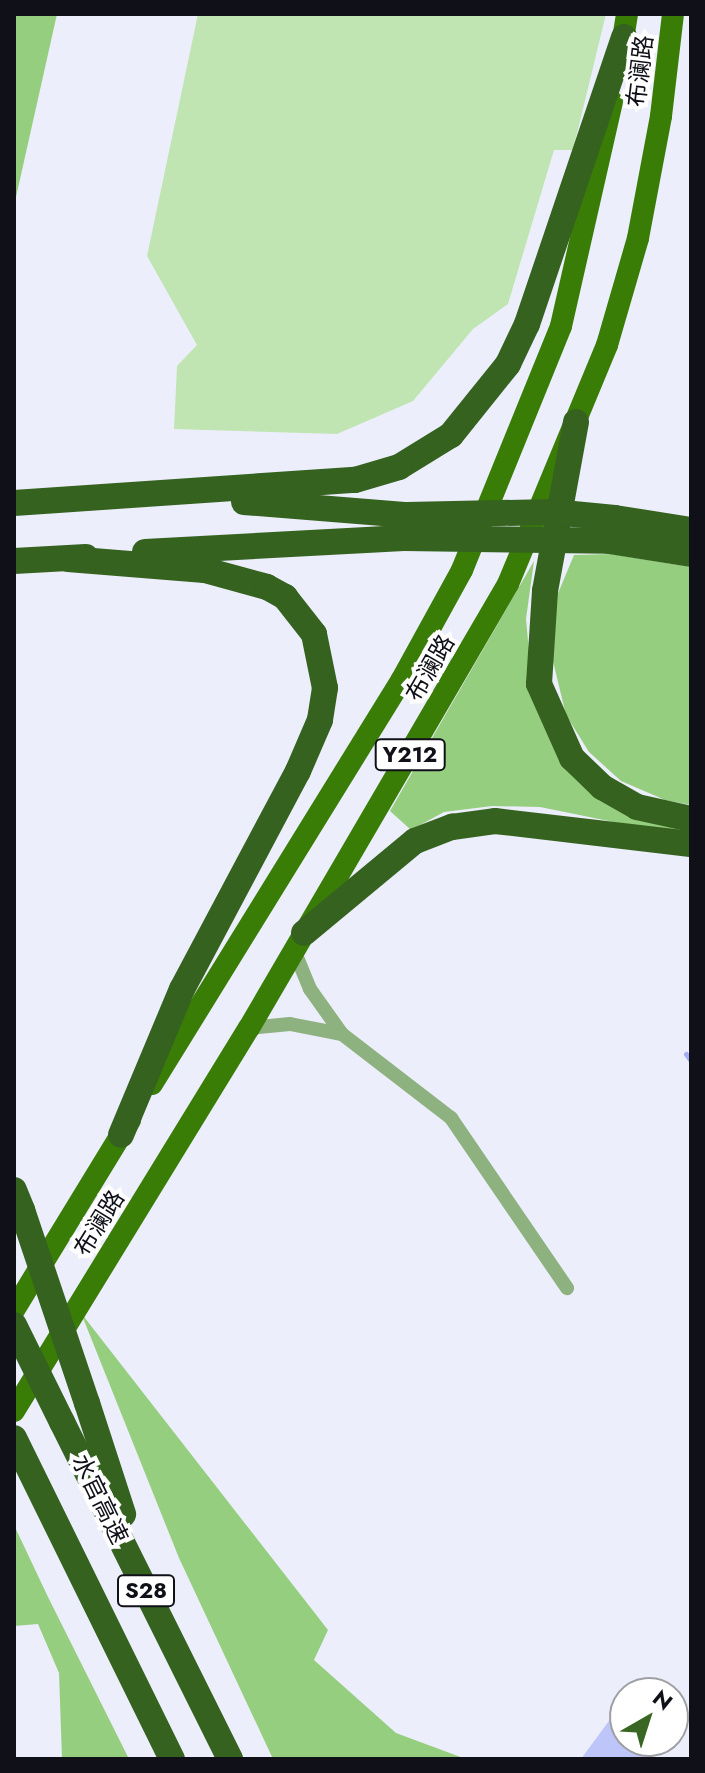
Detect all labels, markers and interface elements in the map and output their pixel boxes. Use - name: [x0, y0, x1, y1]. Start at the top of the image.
- street label: 布澜路: [621, 34, 659, 108]
- street label: 布澜路: [400, 630, 460, 706]
- road number: Y212: [374, 737, 446, 773]
- street label: 布澜路: [68, 1185, 130, 1261]
- street label: 水官高速: [66, 1450, 134, 1548]
- road number: S28: [116, 1573, 176, 1609]
- north arrow: [609, 1677, 689, 1757]
- text: N: [646, 1682, 680, 1718]

